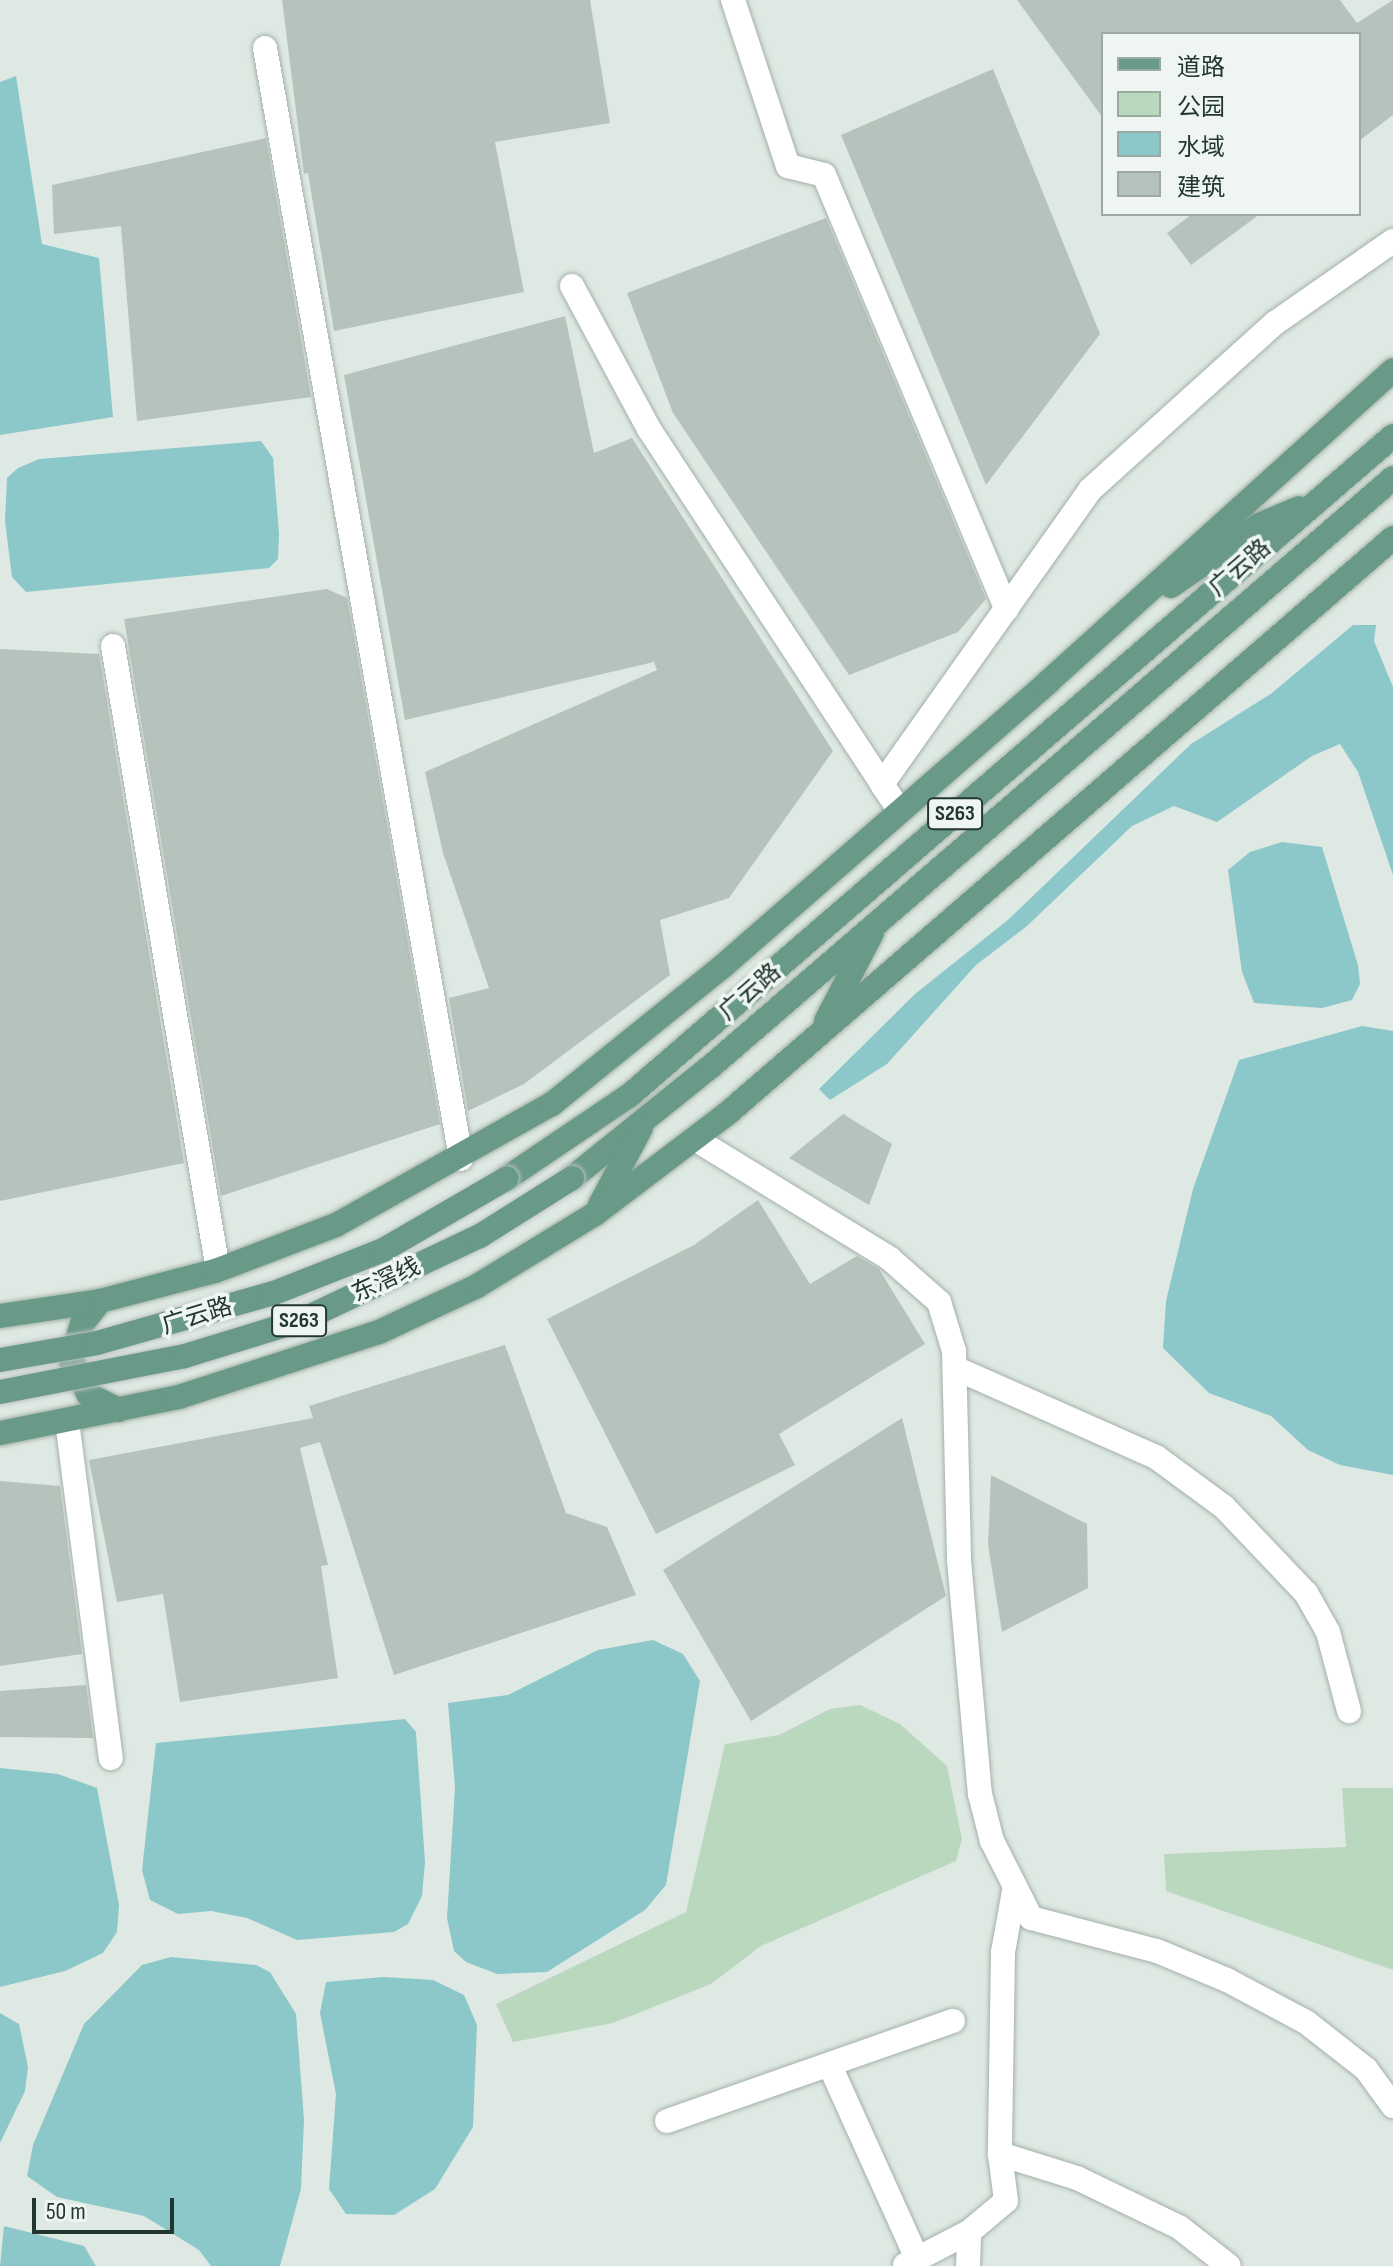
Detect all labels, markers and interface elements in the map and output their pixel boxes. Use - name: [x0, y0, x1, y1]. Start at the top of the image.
- legend: [1101, 32, 1361, 216]
- text: 道路: [1177, 53, 1225, 82]
- text: 公园: [1177, 93, 1225, 122]
- text: 水域: [1177, 133, 1225, 162]
- text: 建筑: [1177, 173, 1225, 202]
- street label: 广云路: [1203, 534, 1277, 602]
- road number: S263: [927, 796, 983, 832]
- street label: 广云路: [713, 958, 787, 1026]
- street label: 东滘线: [347, 1252, 425, 1308]
- street label: 广云路: [158, 1292, 236, 1340]
- road number: S263: [271, 1303, 327, 1339]
- scale bar: [36, 2182, 178, 2232]
- text: 50 m: [46, 2197, 86, 2226]

